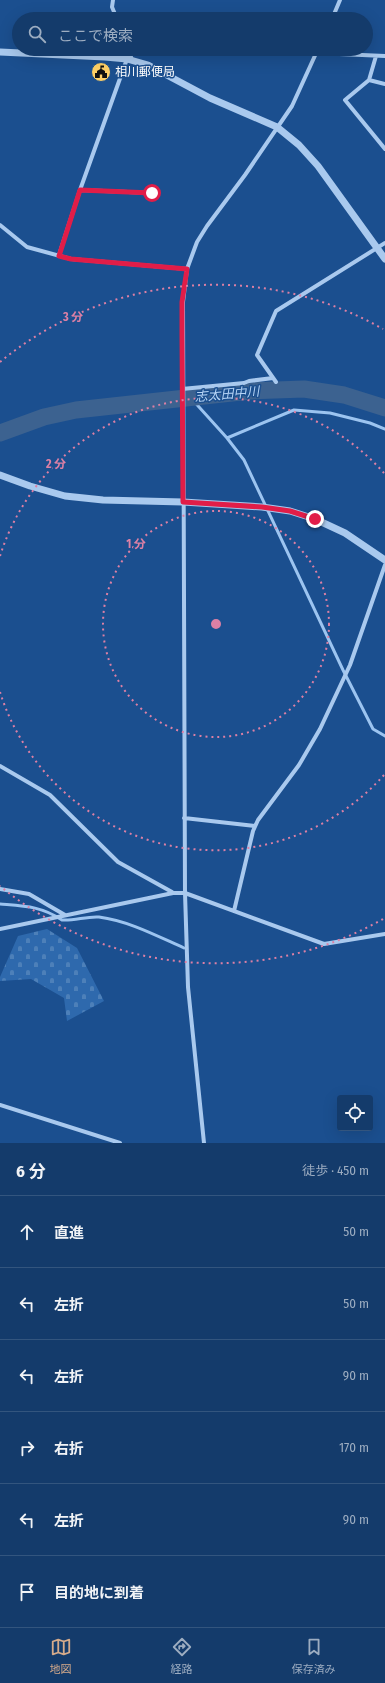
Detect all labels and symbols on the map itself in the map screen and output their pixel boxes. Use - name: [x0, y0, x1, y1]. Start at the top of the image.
- public building icon: 相川郵便局: [90, 61, 112, 83]
- place label: 相川郵便局: [115, 65, 175, 79]
- route start: [143, 184, 161, 202]
- text: 3 分: [62, 310, 83, 324]
- water label: 志太田中川: [194, 384, 262, 404]
- text: 2 分: [45, 457, 66, 471]
- route end: [306, 510, 324, 528]
- text: 1 分: [126, 537, 146, 551]
- centre of rings: [209, 617, 223, 631]

